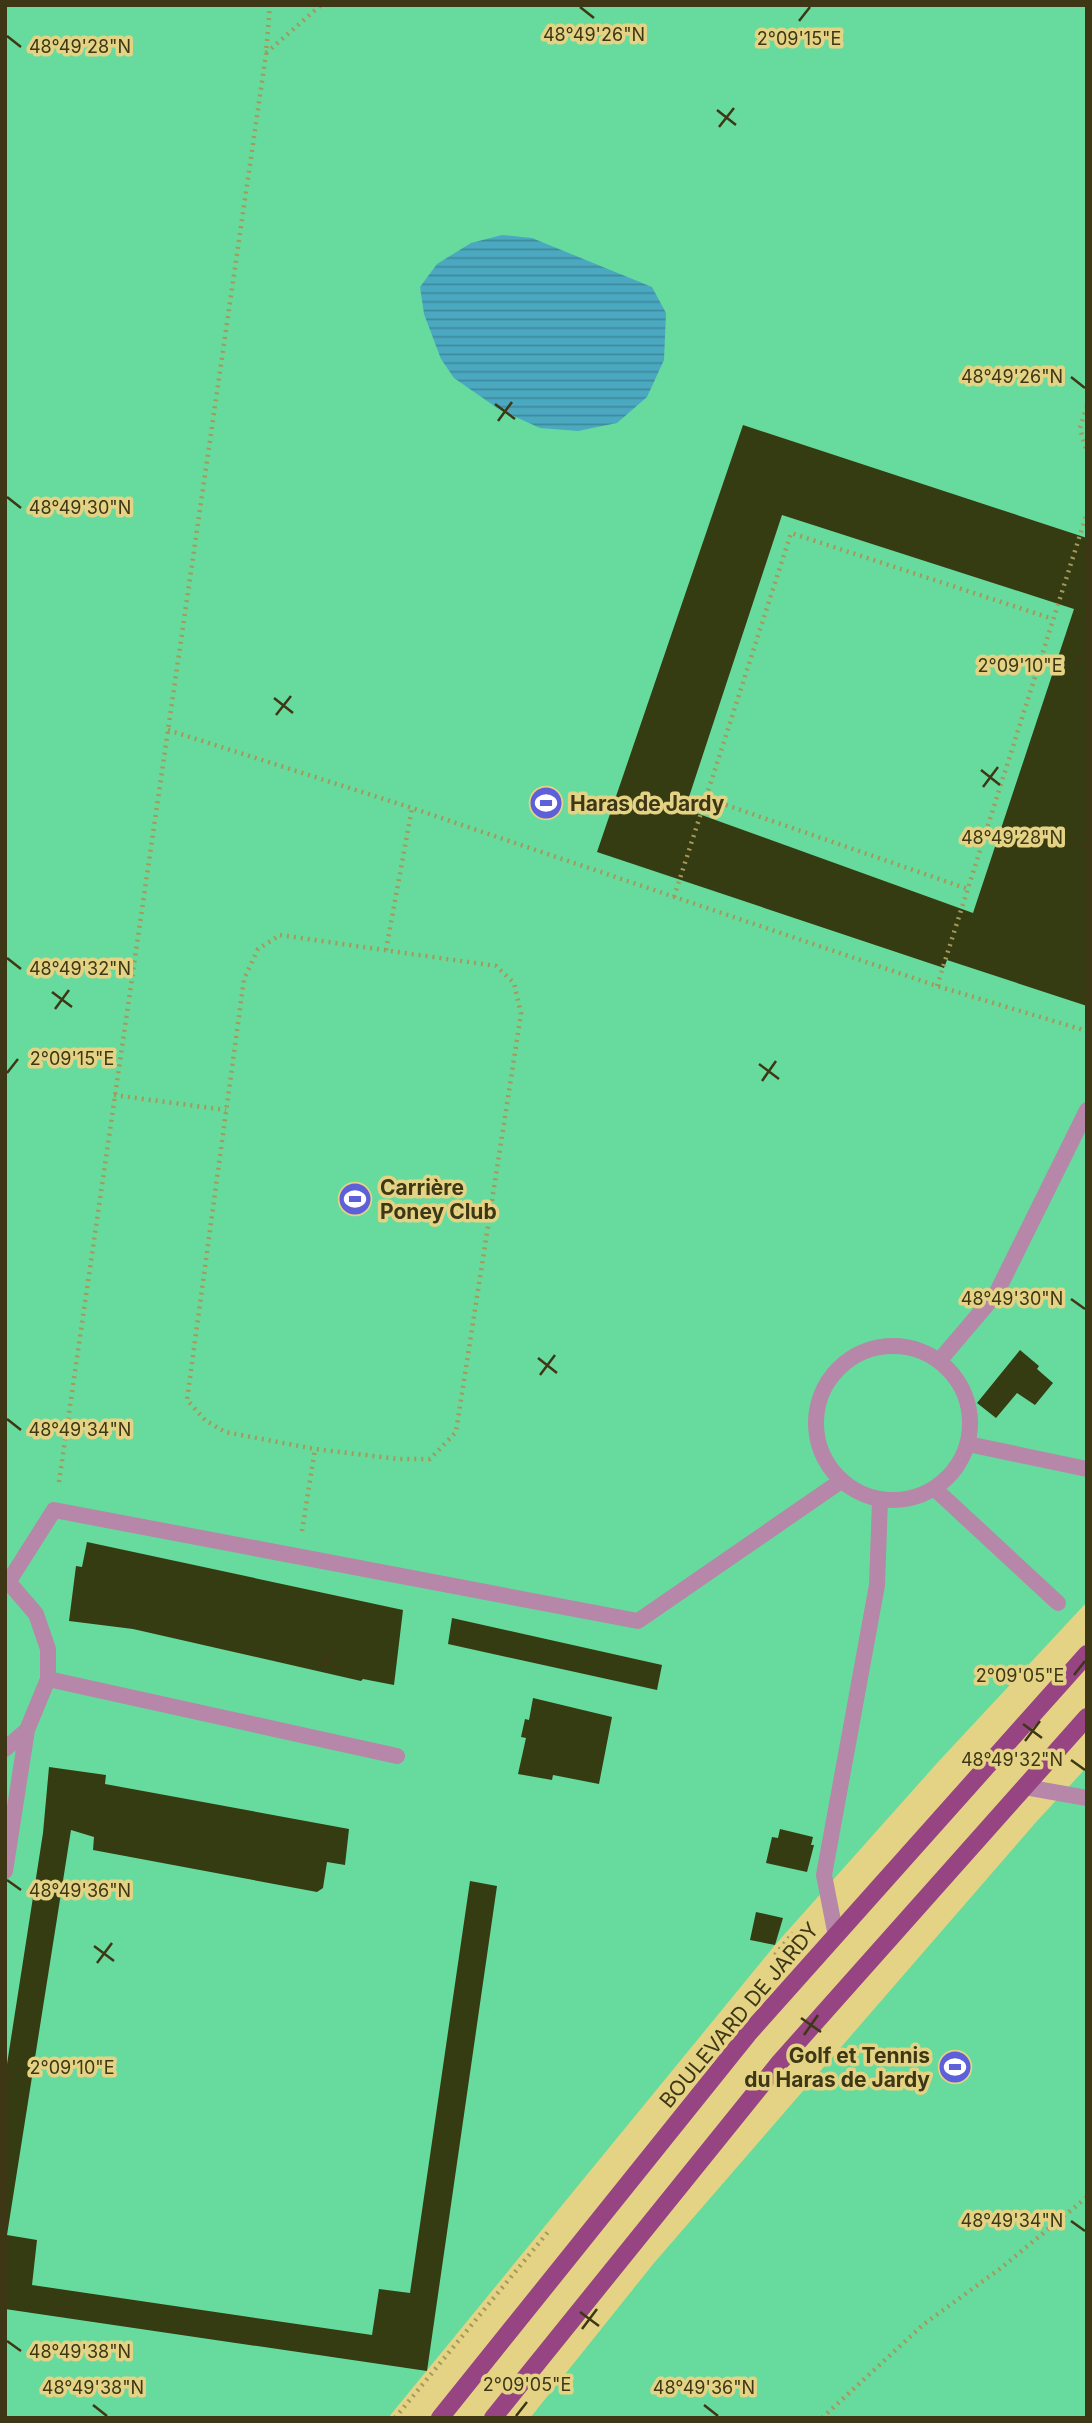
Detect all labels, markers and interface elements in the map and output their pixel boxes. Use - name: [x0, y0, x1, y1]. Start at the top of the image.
- text: 48°49'26"N: [543, 24, 645, 45]
- text: 2°09'15"E: [757, 28, 841, 49]
- text: 48°49'28"N: [29, 36, 131, 57]
- text: 48°49'26"N: [961, 366, 1063, 387]
- text: 48°49'30"N: [29, 497, 131, 518]
- text: 2°09'10"E: [978, 655, 1062, 676]
- sports icon: Haras de Jardy: [527, 784, 565, 822]
- place label: Haras de Jardy: [570, 791, 725, 816]
- text: 48°49'28"N: [961, 827, 1063, 848]
- text: 48°49'32"N: [29, 958, 131, 979]
- text: 2°09'15"E: [30, 1048, 114, 1069]
- place label: Carrière Poney Club: [380, 1175, 497, 1224]
- sports icon: Carrière Poney Club: [336, 1180, 374, 1218]
- text: 48°49'30"N: [961, 1288, 1063, 1309]
- text: 48°49'34"N: [29, 1419, 131, 1440]
- text: 2°09'05"E: [976, 1665, 1064, 1686]
- text: 48°49'32"N: [961, 1749, 1063, 1770]
- text: 48°49'36"N: [29, 1880, 131, 1901]
- street label: BOULEVARD DE JARDY: [654, 1917, 824, 2113]
- place label: Golf et Tennis du Haras de Jardy: [744, 2043, 930, 2092]
- sports icon: Golf et Tennis du Haras de Jardy: [936, 2048, 974, 2086]
- text: 2°09'10"E: [30, 2057, 114, 2078]
- text: 48°49'34"N: [961, 2210, 1063, 2231]
- text: 48°49'38"N: [29, 2341, 131, 2362]
- text: 2°09'05"E: [483, 2374, 571, 2395]
- text: 48°49'38"N: [42, 2377, 144, 2398]
- text: 48°49'36"N: [653, 2377, 755, 2398]

